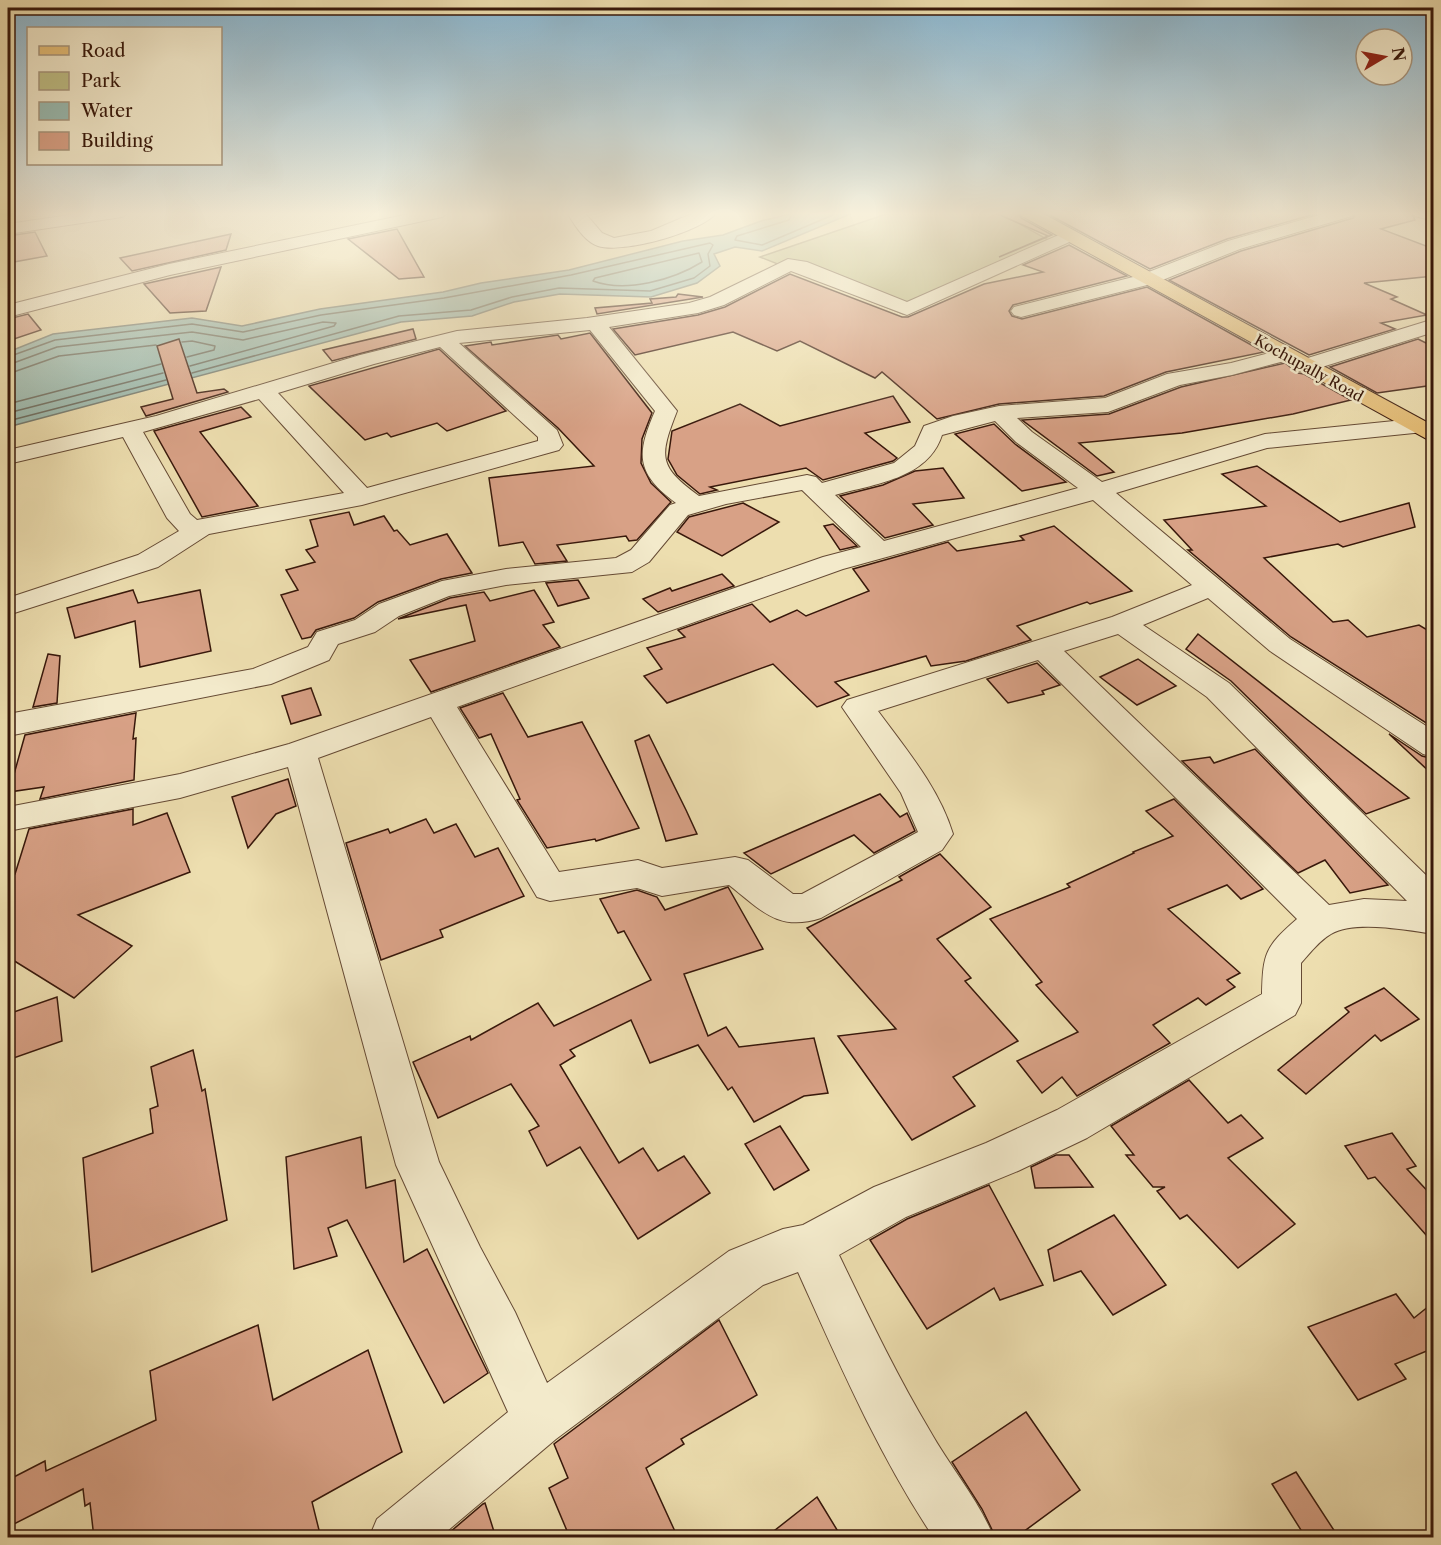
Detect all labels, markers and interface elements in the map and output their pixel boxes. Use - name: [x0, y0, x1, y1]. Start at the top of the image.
- legend: [27, 27, 222, 165]
- north arrow: [1354, 27, 1414, 87]
- text: Road: [81, 40, 126, 62]
- text: N: [1388, 46, 1410, 63]
- text: Park: [81, 70, 122, 92]
- text: Water: [80, 100, 133, 122]
- text: Building: [81, 130, 153, 152]
- street label: Kochupally Road: [1251, 330, 1367, 406]

